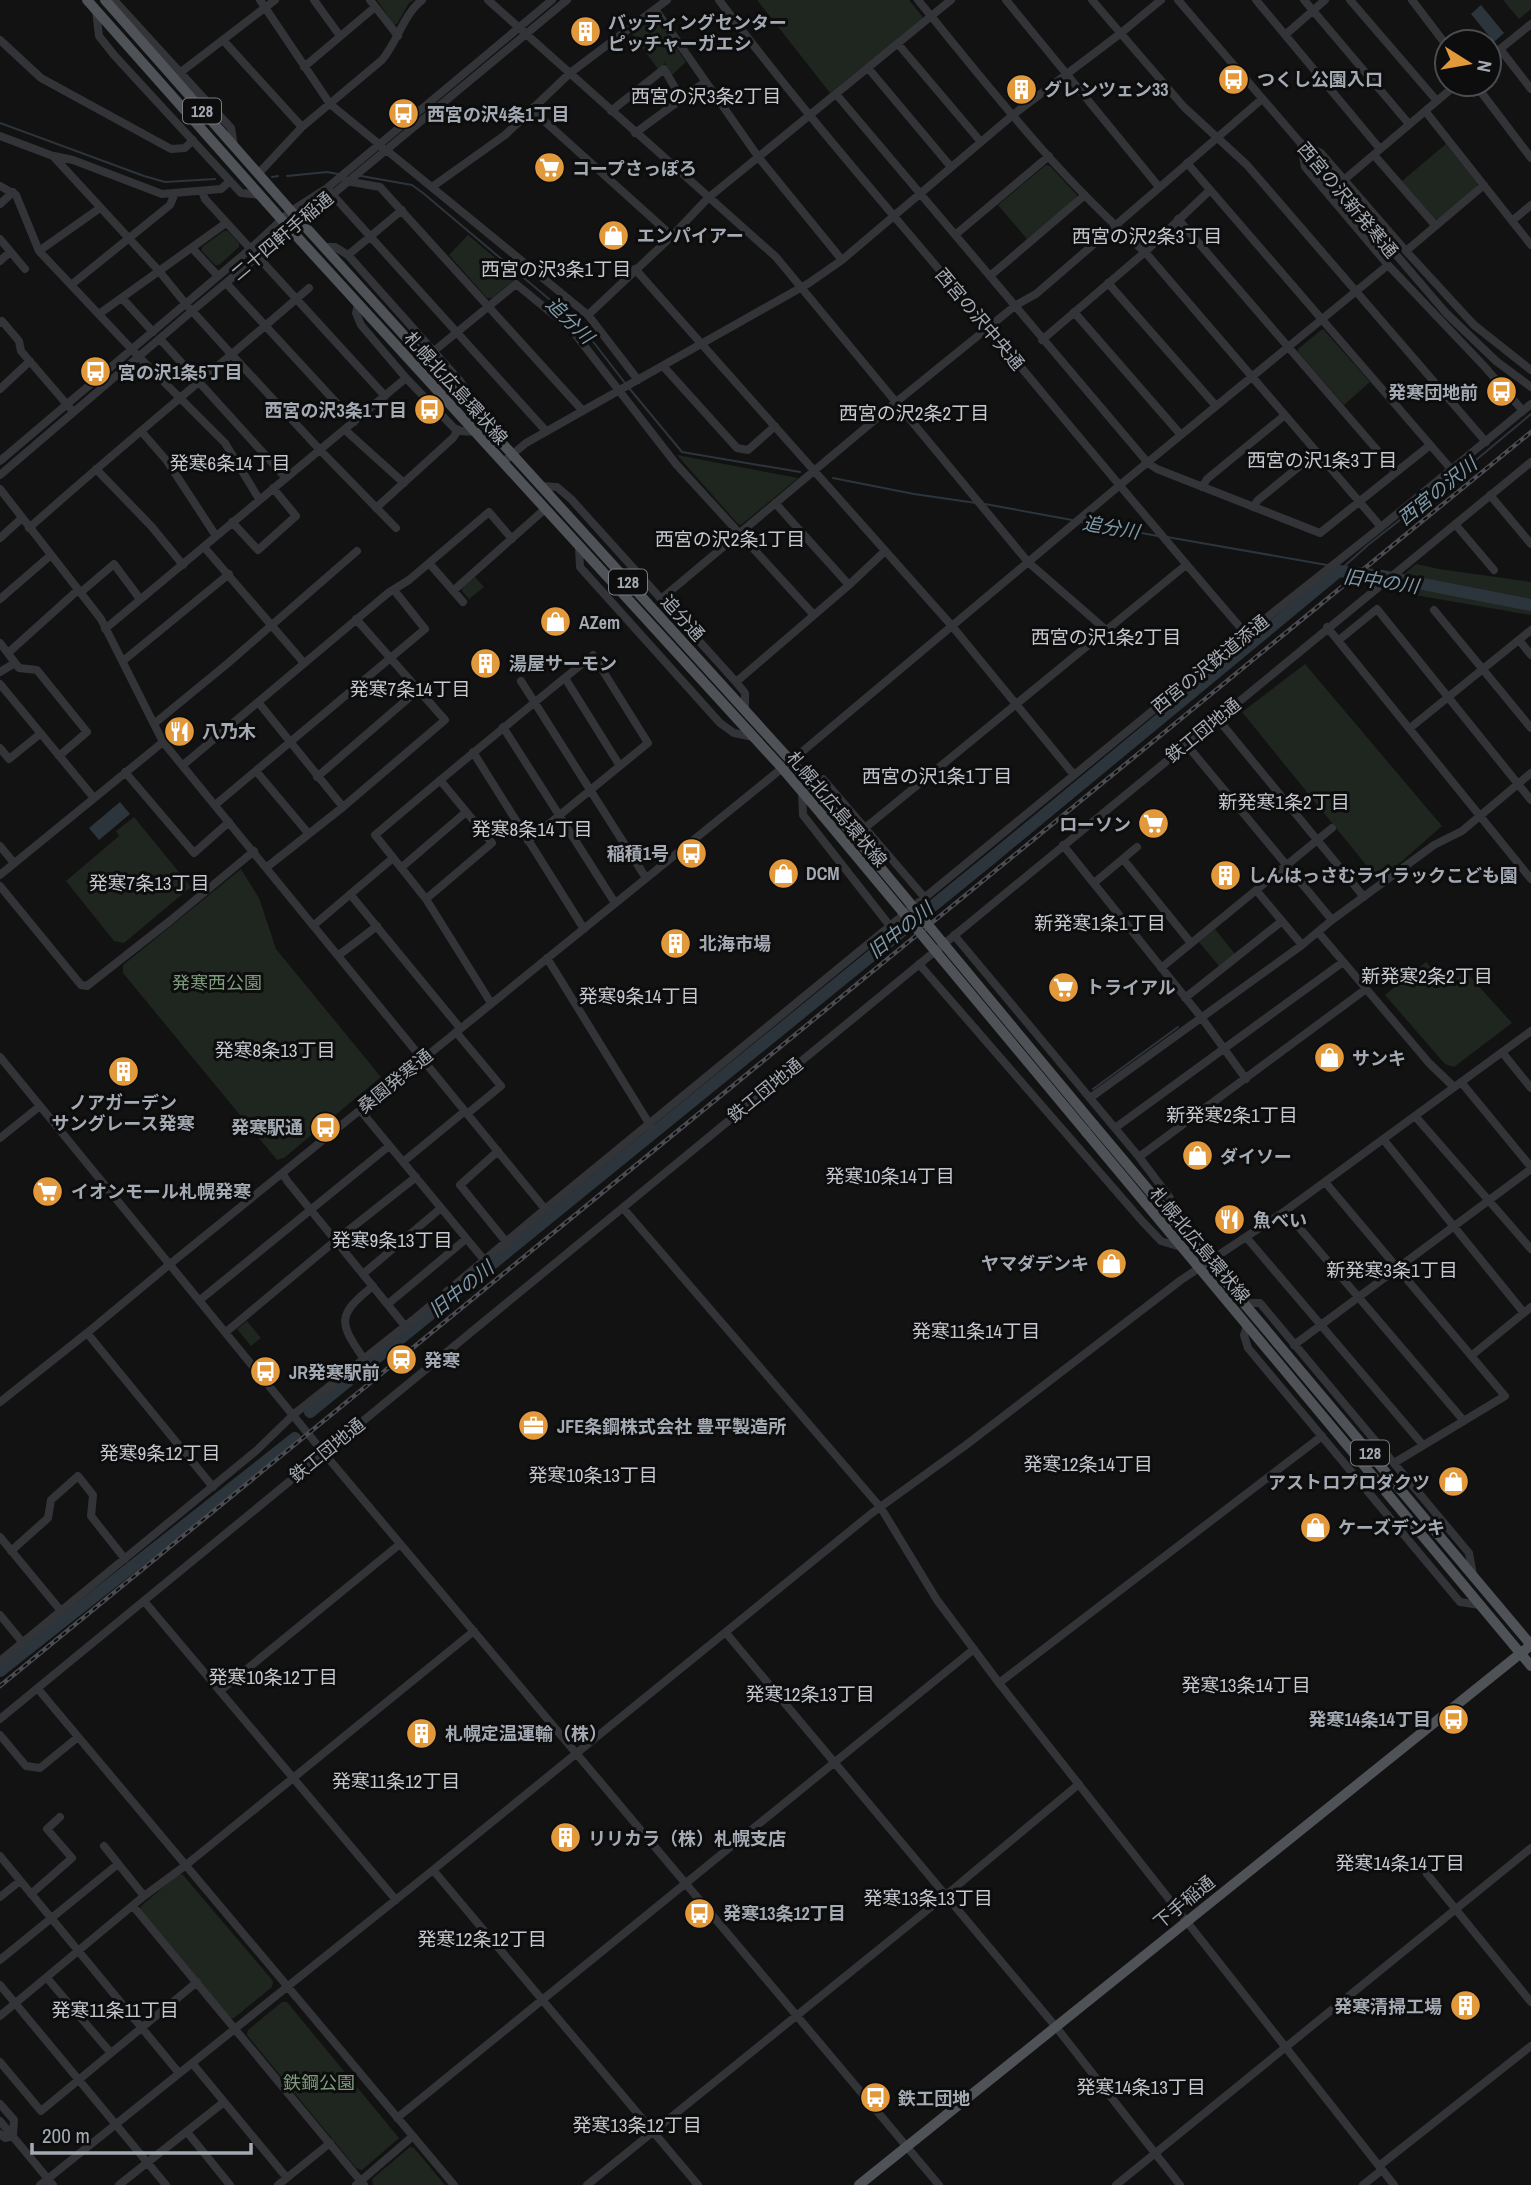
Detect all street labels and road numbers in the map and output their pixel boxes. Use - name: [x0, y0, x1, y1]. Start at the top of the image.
- road number: 128: [183, 99, 221, 124]
- street label: 西宮の沢新発寒通: [1292, 137, 1404, 263]
- street label: 二十四軒手稲通: [226, 186, 338, 286]
- street label: 西宮の沢中央通: [930, 263, 1030, 375]
- street label: 札幌北広島環状線: [399, 326, 513, 450]
- road number: 128: [609, 569, 647, 594]
- street label: 追分通: [656, 590, 710, 646]
- street label: 西宮の沢鉄道添通: [1146, 609, 1274, 719]
- street label: 鉄工団地通: [1160, 692, 1246, 768]
- street label: 札幌北広島環状線: [781, 746, 893, 872]
- street label: 桑園発寒通: [352, 1043, 438, 1119]
- street label: 鉄工団地通: [722, 1052, 808, 1128]
- street label: 札幌北広島環状線: [1144, 1182, 1256, 1308]
- street label: 鉄工団地通: [284, 1412, 370, 1488]
- road number: 128: [1351, 1441, 1389, 1466]
- street label: 下手稲通: [1148, 1870, 1220, 1934]

